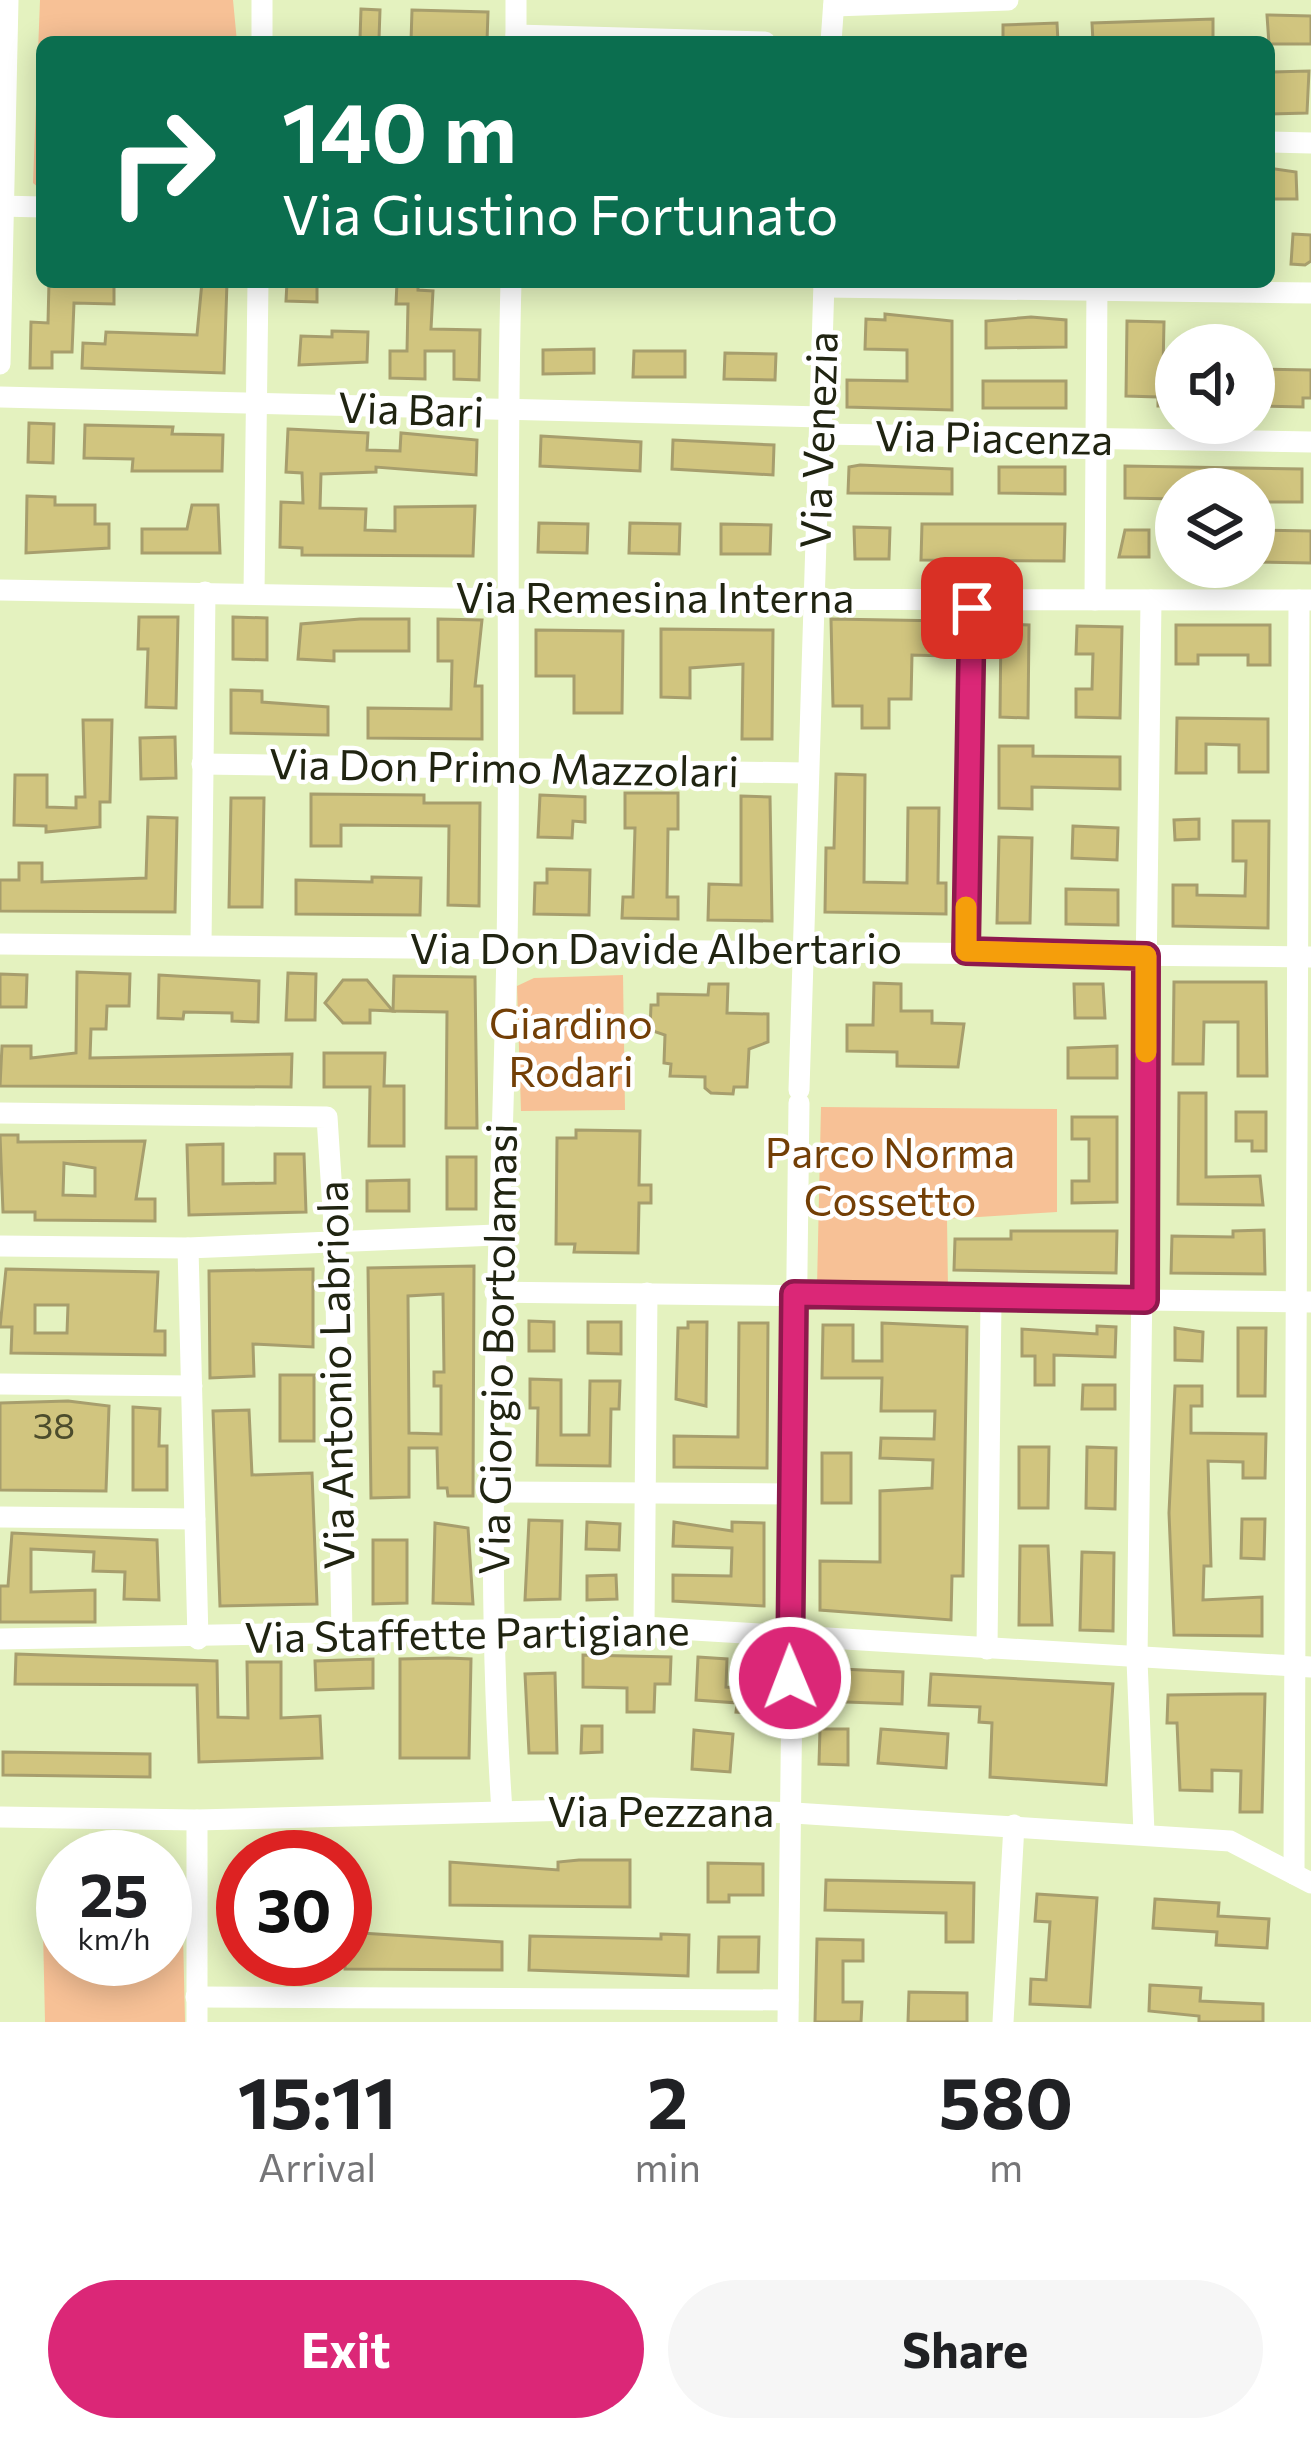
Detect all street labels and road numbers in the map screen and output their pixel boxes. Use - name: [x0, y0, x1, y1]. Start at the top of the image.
- street label: Via Venezia: [787, 330, 847, 550]
- street label: Via Bari: [337, 379, 485, 437]
- street label: Via Piacenza: [874, 408, 1114, 464]
- street label: Via Remesina Interna: [455, 570, 855, 622]
- street label: Via Don Primo Mazzolari: [268, 736, 740, 796]
- street label: Via Don Davide Albertario: [410, 921, 902, 973]
- street label: Via Giorgio Bortolamasi: [466, 1123, 526, 1575]
- street label: Via Antonio Labriola: [305, 1180, 363, 1570]
- street label: Via Staffette Partigiane: [244, 1602, 690, 1662]
- street label: Via Pezzana: [547, 1784, 775, 1836]

